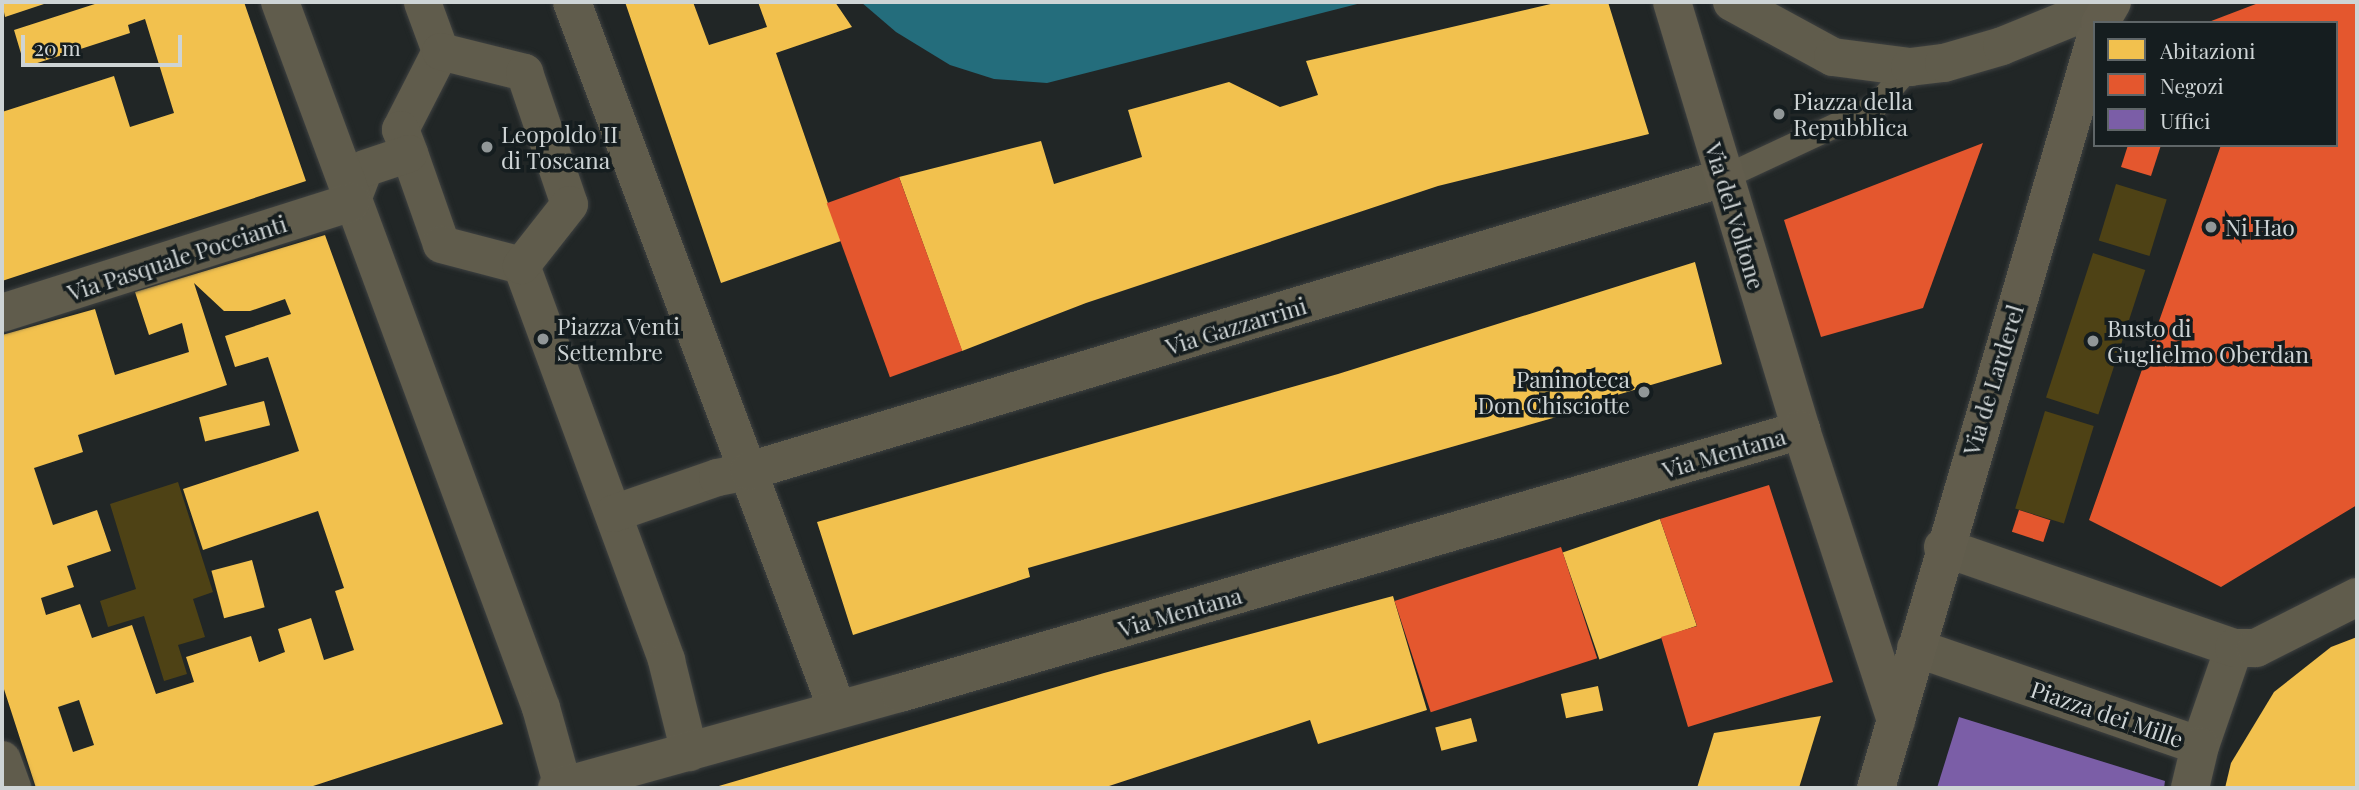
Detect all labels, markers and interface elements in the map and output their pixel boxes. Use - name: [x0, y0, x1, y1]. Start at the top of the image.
- scale bar: [24, 21, 186, 65]
- legend: [2093, 21, 2338, 147]
- text: 20 m: [34, 33, 81, 61]
- text: Abitazioni: [2160, 36, 2255, 64]
- text: Negozi: [2160, 71, 2224, 99]
- place label: Piazza della Repubblica: [1793, 87, 1913, 141]
- marker: Piazza della Repubblica: [1771, 106, 1787, 122]
- text: Uffici: [2160, 106, 2210, 134]
- place label: Leopoldo II di Toscana: [501, 120, 618, 174]
- marker: Leopoldo II di Toscana: [479, 139, 495, 155]
- street label: Via del Voltone: [1699, 139, 1771, 293]
- street label: Via Pasquale Poccianti: [64, 209, 290, 307]
- place label: Ni Hao: [2225, 213, 2295, 241]
- marker: Ni Hao: [2203, 219, 2219, 235]
- street label: Via Gazzarrini: [1162, 291, 1310, 361]
- street label: Via de Larderel: [1957, 301, 2029, 459]
- place label: Piazza Venti Settembre: [557, 312, 681, 366]
- place label: Busto di Guglielmo Oberdan: [2107, 314, 2309, 368]
- marker: Piazza Venti Settembre: [535, 331, 551, 347]
- marker: Busto di Guglielmo Oberdan: [2085, 333, 2101, 349]
- place label: Paninoteca Don Chisciotte: [1477, 365, 1630, 419]
- marker: Paninoteca Don Chisciotte: [1636, 384, 1652, 400]
- street label: Via Mentana: [1659, 422, 1789, 484]
- street label: Via Mentana: [1115, 581, 1245, 643]
- street label: Piazza dei Mille: [2027, 675, 2187, 753]

